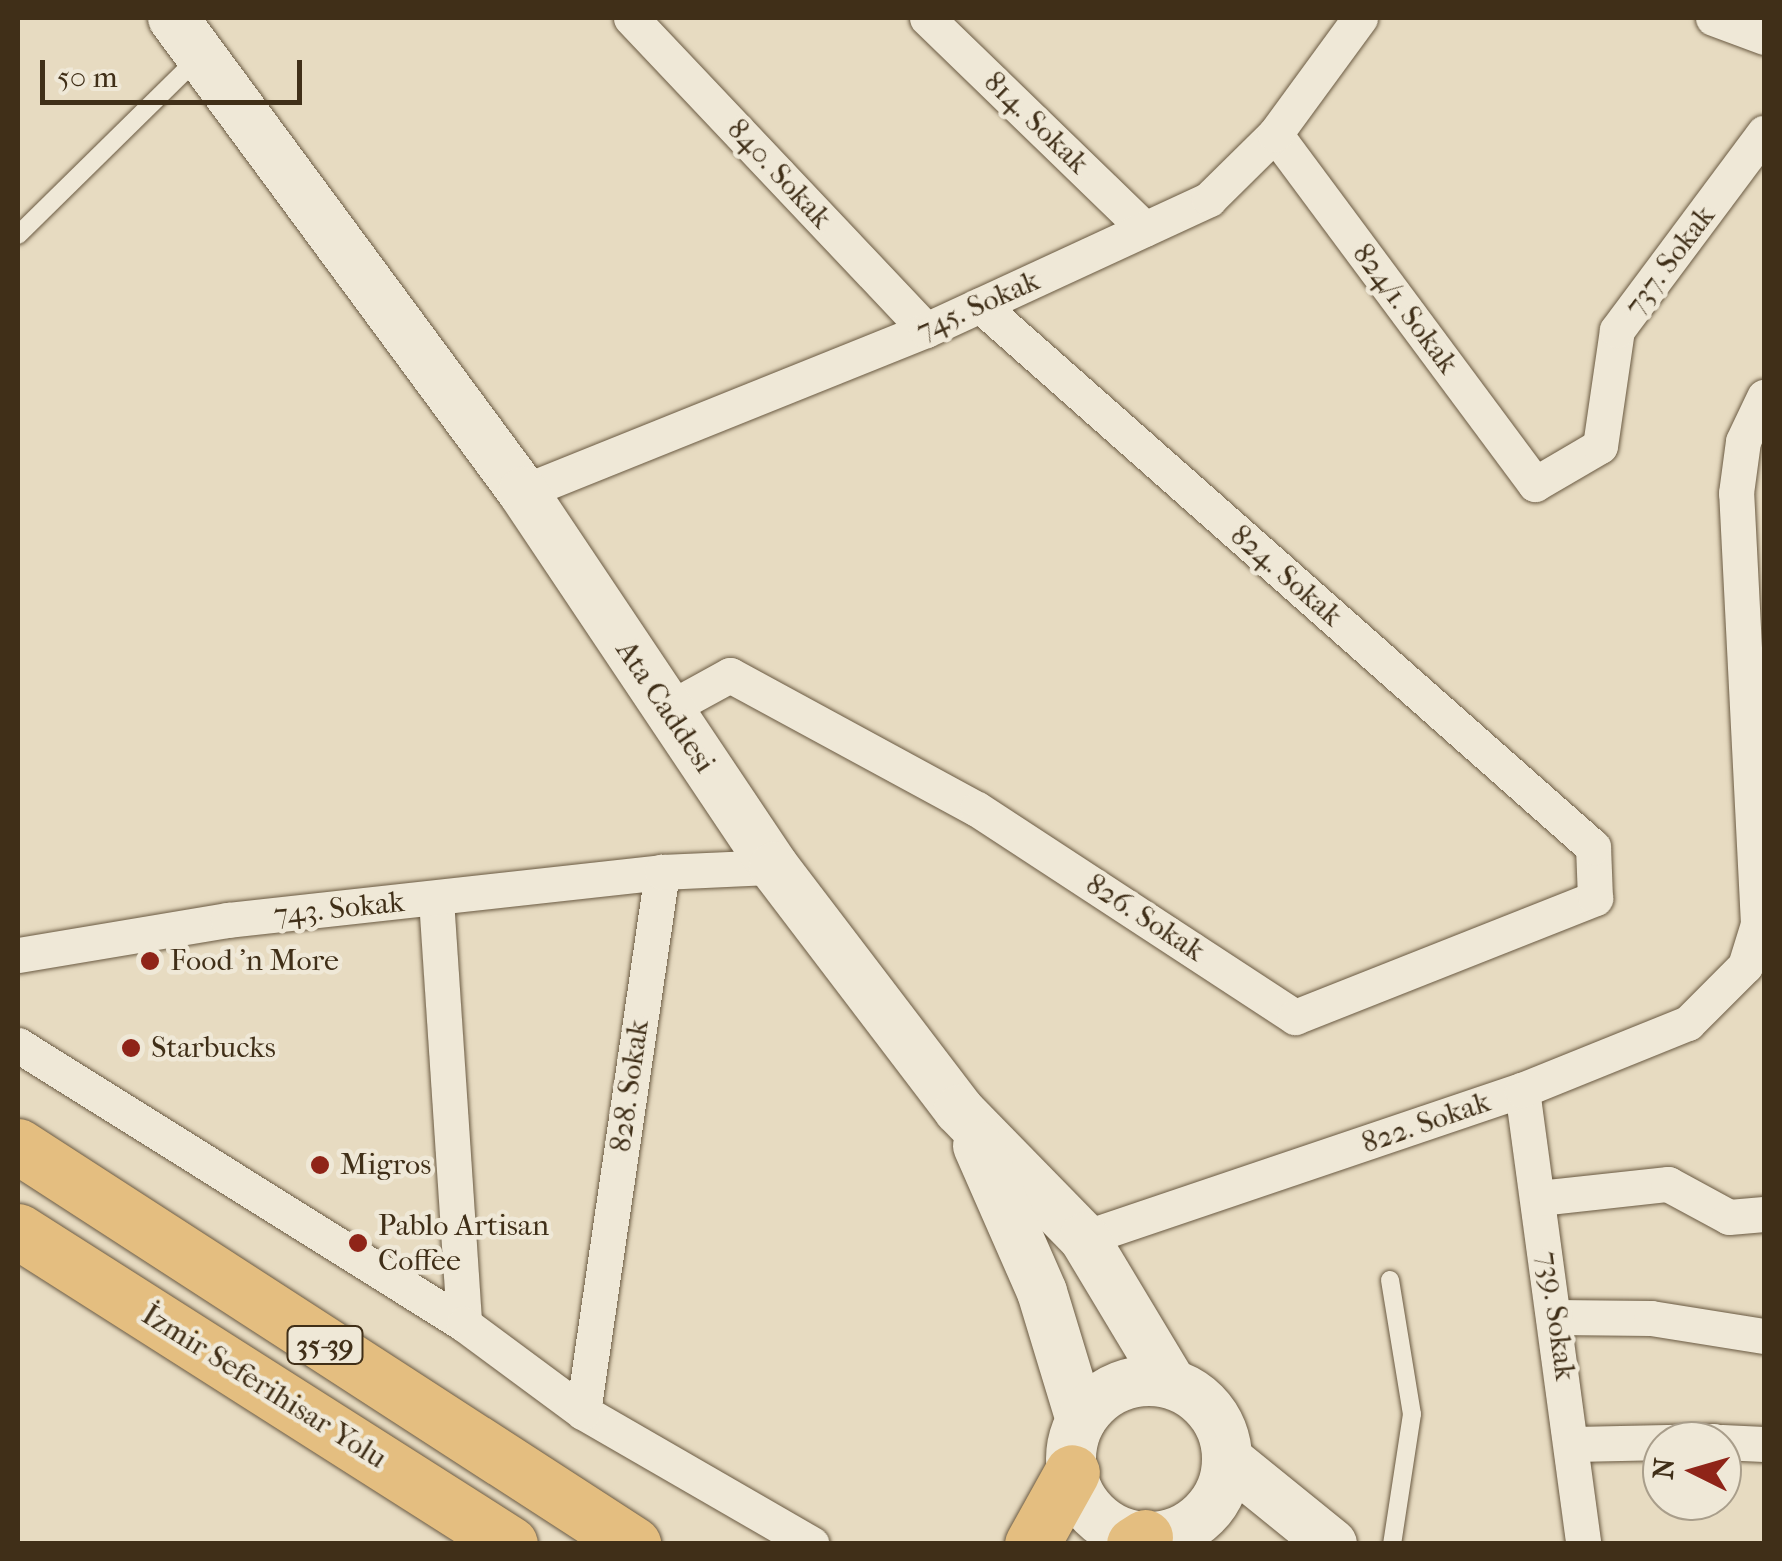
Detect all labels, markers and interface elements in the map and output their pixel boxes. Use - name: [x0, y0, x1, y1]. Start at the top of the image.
- scale bar: [45, 40, 308, 102]
- text: 50 m: [57, 60, 118, 95]
- street label: 814. Sokak: [976, 64, 1096, 182]
- street label: 840. Sokak: [719, 112, 839, 236]
- street label: 737. Sokak: [1617, 199, 1723, 323]
- street label: 824/1. Sokak: [1344, 237, 1466, 381]
- street label: 745. Sokak: [911, 263, 1045, 349]
- street label: 824. Sokak: [1223, 518, 1349, 634]
- street label: Ata Caddesi: [608, 634, 722, 780]
- street label: 826. Sokak: [1079, 866, 1211, 970]
- street label: 743. Sokak: [272, 884, 406, 934]
- place label: Food 'n More: [170, 943, 339, 979]
- marker: Food 'n More: [139, 950, 161, 972]
- street label: 828. Sokak: [603, 1018, 657, 1154]
- place label: Starbucks: [151, 1030, 276, 1066]
- marker: Starbucks: [120, 1037, 142, 1059]
- street label: 822. Sokak: [1357, 1084, 1495, 1162]
- place label: Migros: [340, 1147, 431, 1183]
- marker: Migros: [309, 1154, 331, 1176]
- place label: Pablo Artisan Coffee: [378, 1208, 549, 1278]
- marker: Pablo Artisan Coffee: [347, 1232, 369, 1254]
- street label: 739. Sokak: [1529, 1249, 1583, 1383]
- street label: İzmir Seferihisar Yolu: [135, 1297, 393, 1477]
- road number: 35-39: [285, 1322, 365, 1368]
- north arrow: [1642, 1421, 1742, 1521]
- text: N: [1646, 1456, 1681, 1481]

